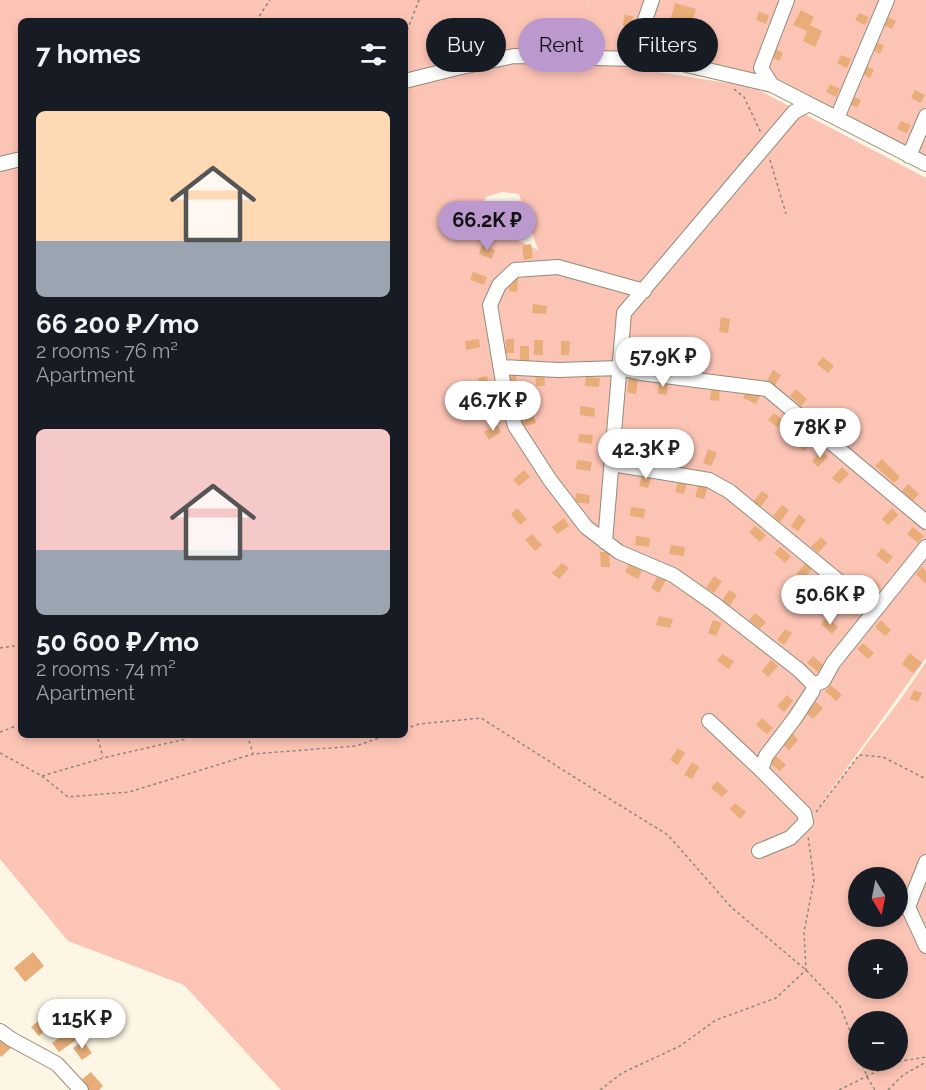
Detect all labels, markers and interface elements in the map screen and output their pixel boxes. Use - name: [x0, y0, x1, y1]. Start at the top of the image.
- chip: Buy: [426, 18, 506, 72]
- chip: Rent: [518, 18, 605, 72]
- chip: Filters: [617, 18, 718, 72]
- icon: filters: [357, 38, 390, 71]
- text: 7 homes: [36, 39, 141, 69]
- icon: home: [159, 150, 267, 258]
- pin: 66.2K ₽: [432, 201, 542, 252]
- text: 66.2K ₽: [452, 208, 522, 232]
- text: 66 200 ₽/mo: [36, 309, 199, 339]
- pin: 57.9K ₽: [608, 337, 718, 388]
- text: 2 rooms · 76 m²: [36, 339, 178, 363]
- text: 57.9K ₽: [629, 344, 697, 368]
- text: Apartment: [36, 363, 135, 387]
- pin: 46.7K ₽: [438, 381, 548, 432]
- text: 46.7K ₽: [459, 388, 527, 412]
- pin: 78K ₽: [778, 408, 862, 459]
- text: 78K ₽: [794, 415, 846, 439]
- pin: 42.3K ₽: [591, 429, 701, 480]
- text: 42.3K ₽: [612, 436, 680, 460]
- icon: home: [159, 468, 267, 576]
- pin: 50.6K ₽: [775, 575, 885, 626]
- text: 50.6K ₽: [795, 582, 865, 606]
- text: 50 600 ₽/mo: [36, 627, 199, 657]
- text: 2 rooms · 74 m²: [36, 657, 176, 681]
- text: Apartment: [36, 681, 135, 705]
- north arrow: [848, 867, 908, 927]
- map controls: [848, 867, 908, 1071]
- button: +: [848, 939, 908, 999]
- pin: 115K ₽: [33, 999, 131, 1050]
- text: 115K ₽: [52, 1006, 112, 1030]
- button: −: [848, 1011, 908, 1071]

